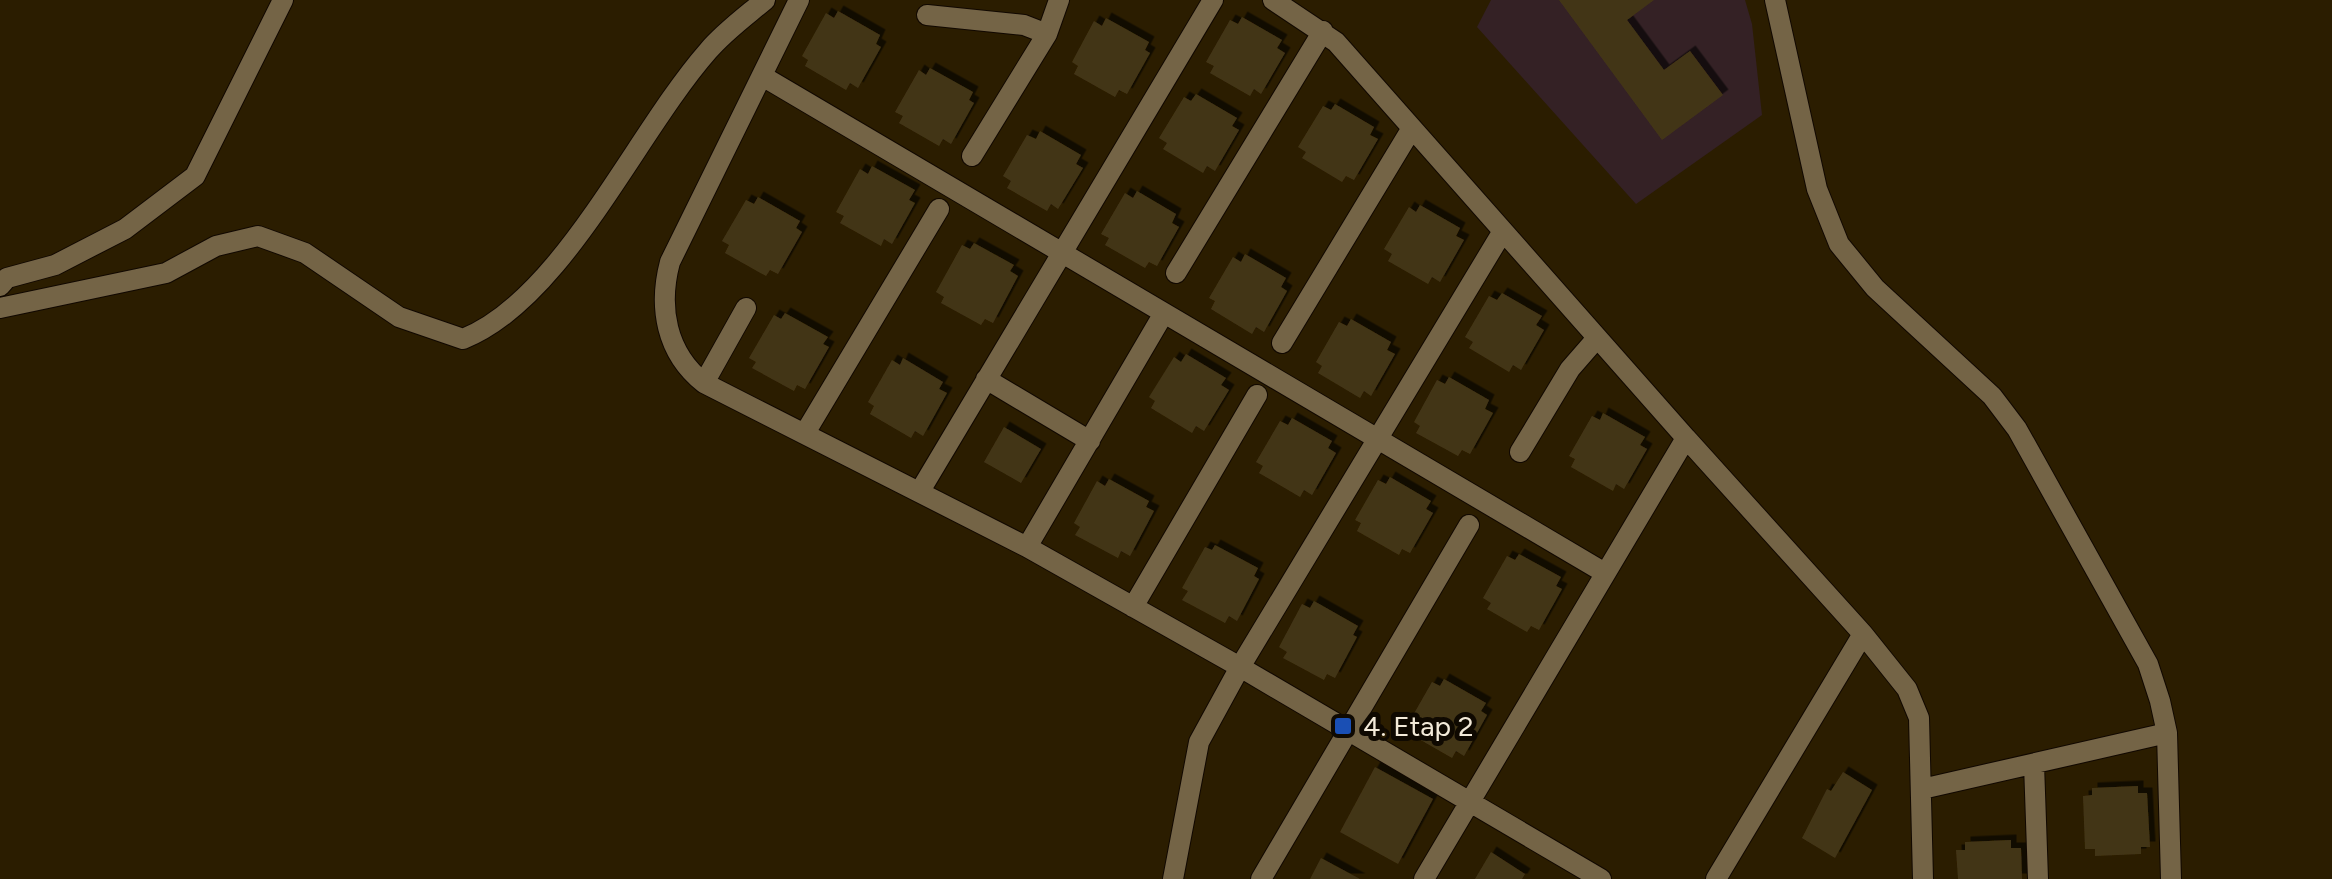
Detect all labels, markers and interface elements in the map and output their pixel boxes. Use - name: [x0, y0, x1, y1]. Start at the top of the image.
- place label: 4. Etap 2: [1363, 709, 1474, 743]
- marker: 4. Etap 2: [1332, 715, 1354, 737]

